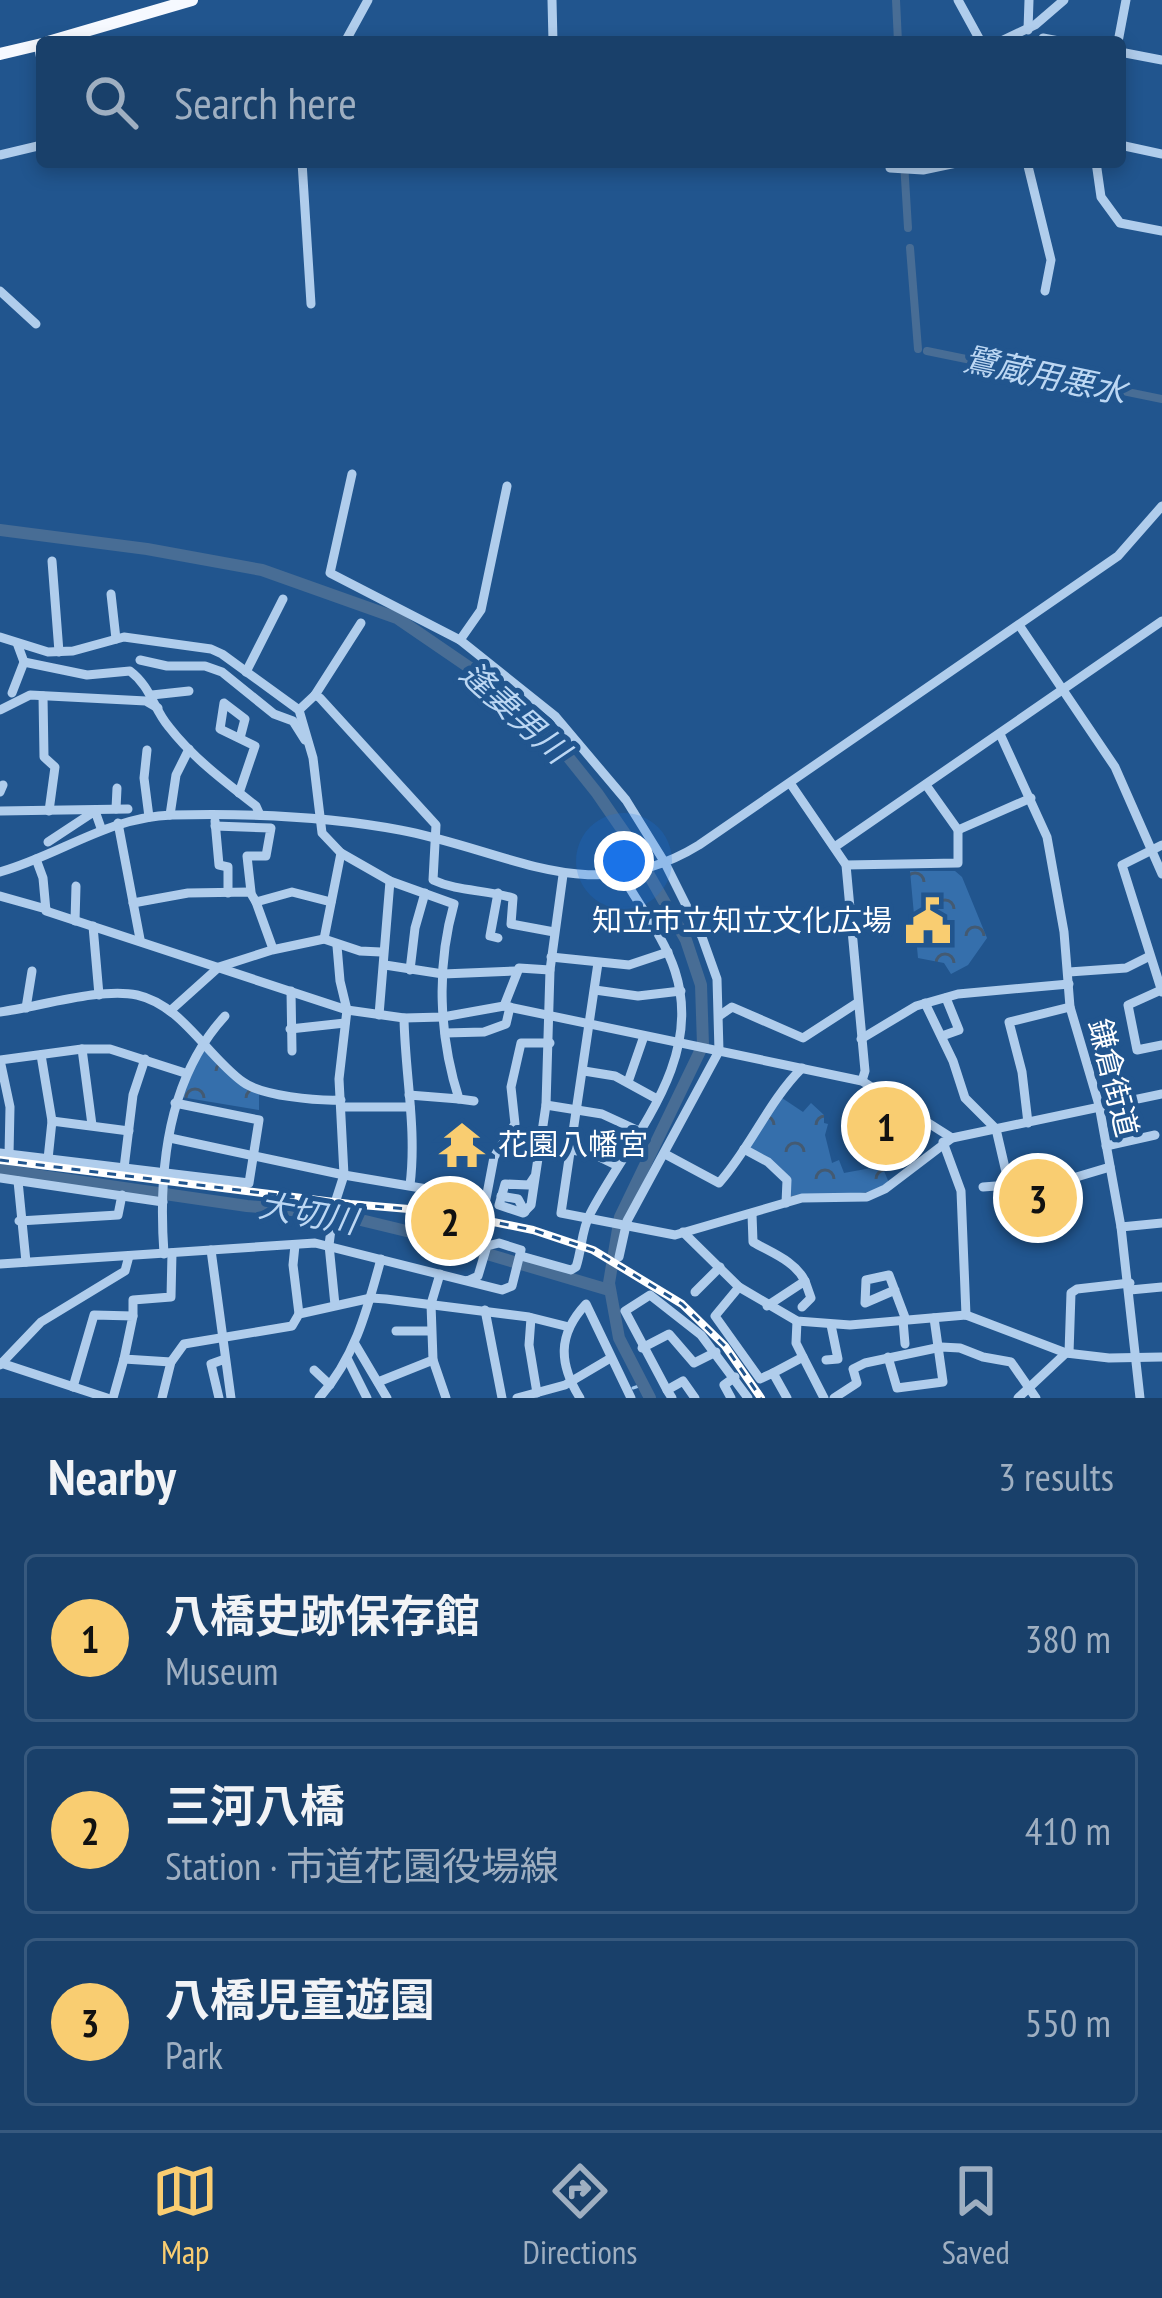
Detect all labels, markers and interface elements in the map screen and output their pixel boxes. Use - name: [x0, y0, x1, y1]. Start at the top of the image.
- search box: [36, 36, 1126, 168]
- icon: search: [78, 69, 144, 135]
- text: Search here: [174, 73, 357, 131]
- water label: 鷺蔵用悪水: [960, 336, 1133, 413]
- water label: 逢妻男川: [452, 651, 581, 774]
- your location: [594, 831, 654, 891]
- public building icon: 知立市立知立文化広場: [903, 896, 953, 946]
- place label: 知立市立知立文化広場: [592, 900, 892, 939]
- street label: 鎌倉街道: [1081, 1015, 1148, 1141]
- pin: 1: [847, 1081, 925, 1171]
- temple icon: 花園八幡宮: [437, 1120, 487, 1170]
- place label: 花園八幡宮: [498, 1124, 648, 1163]
- pin: 3: [999, 1153, 1077, 1243]
- pin: 2: [411, 1176, 489, 1266]
- water label: 大切川: [256, 1183, 364, 1243]
- text: Nearby: [48, 1443, 176, 1509]
- text: 3 results: [998, 1451, 1114, 1502]
- text: 八橋史跡保存館: [165, 1586, 480, 1644]
- text: 1: [81, 1613, 99, 1664]
- text: 380 m: [1025, 1613, 1111, 1664]
- text: Museum: [165, 1645, 278, 1696]
- text: 三河八橋: [165, 1776, 345, 1834]
- text: 2: [81, 1805, 99, 1856]
- text: 410 m: [1025, 1805, 1111, 1856]
- text: Station · 市道花園役場線: [165, 1840, 559, 1891]
- text: 八橋児童遊園: [165, 1970, 435, 2028]
- text: 3: [81, 1997, 99, 2048]
- text: 550 m: [1025, 1997, 1111, 2048]
- text: Park: [165, 2029, 223, 2080]
- tab: Map: [152, 2158, 218, 2273]
- tab: Directions: [523, 2158, 637, 2273]
- tab: Saved: [942, 2158, 1010, 2273]

